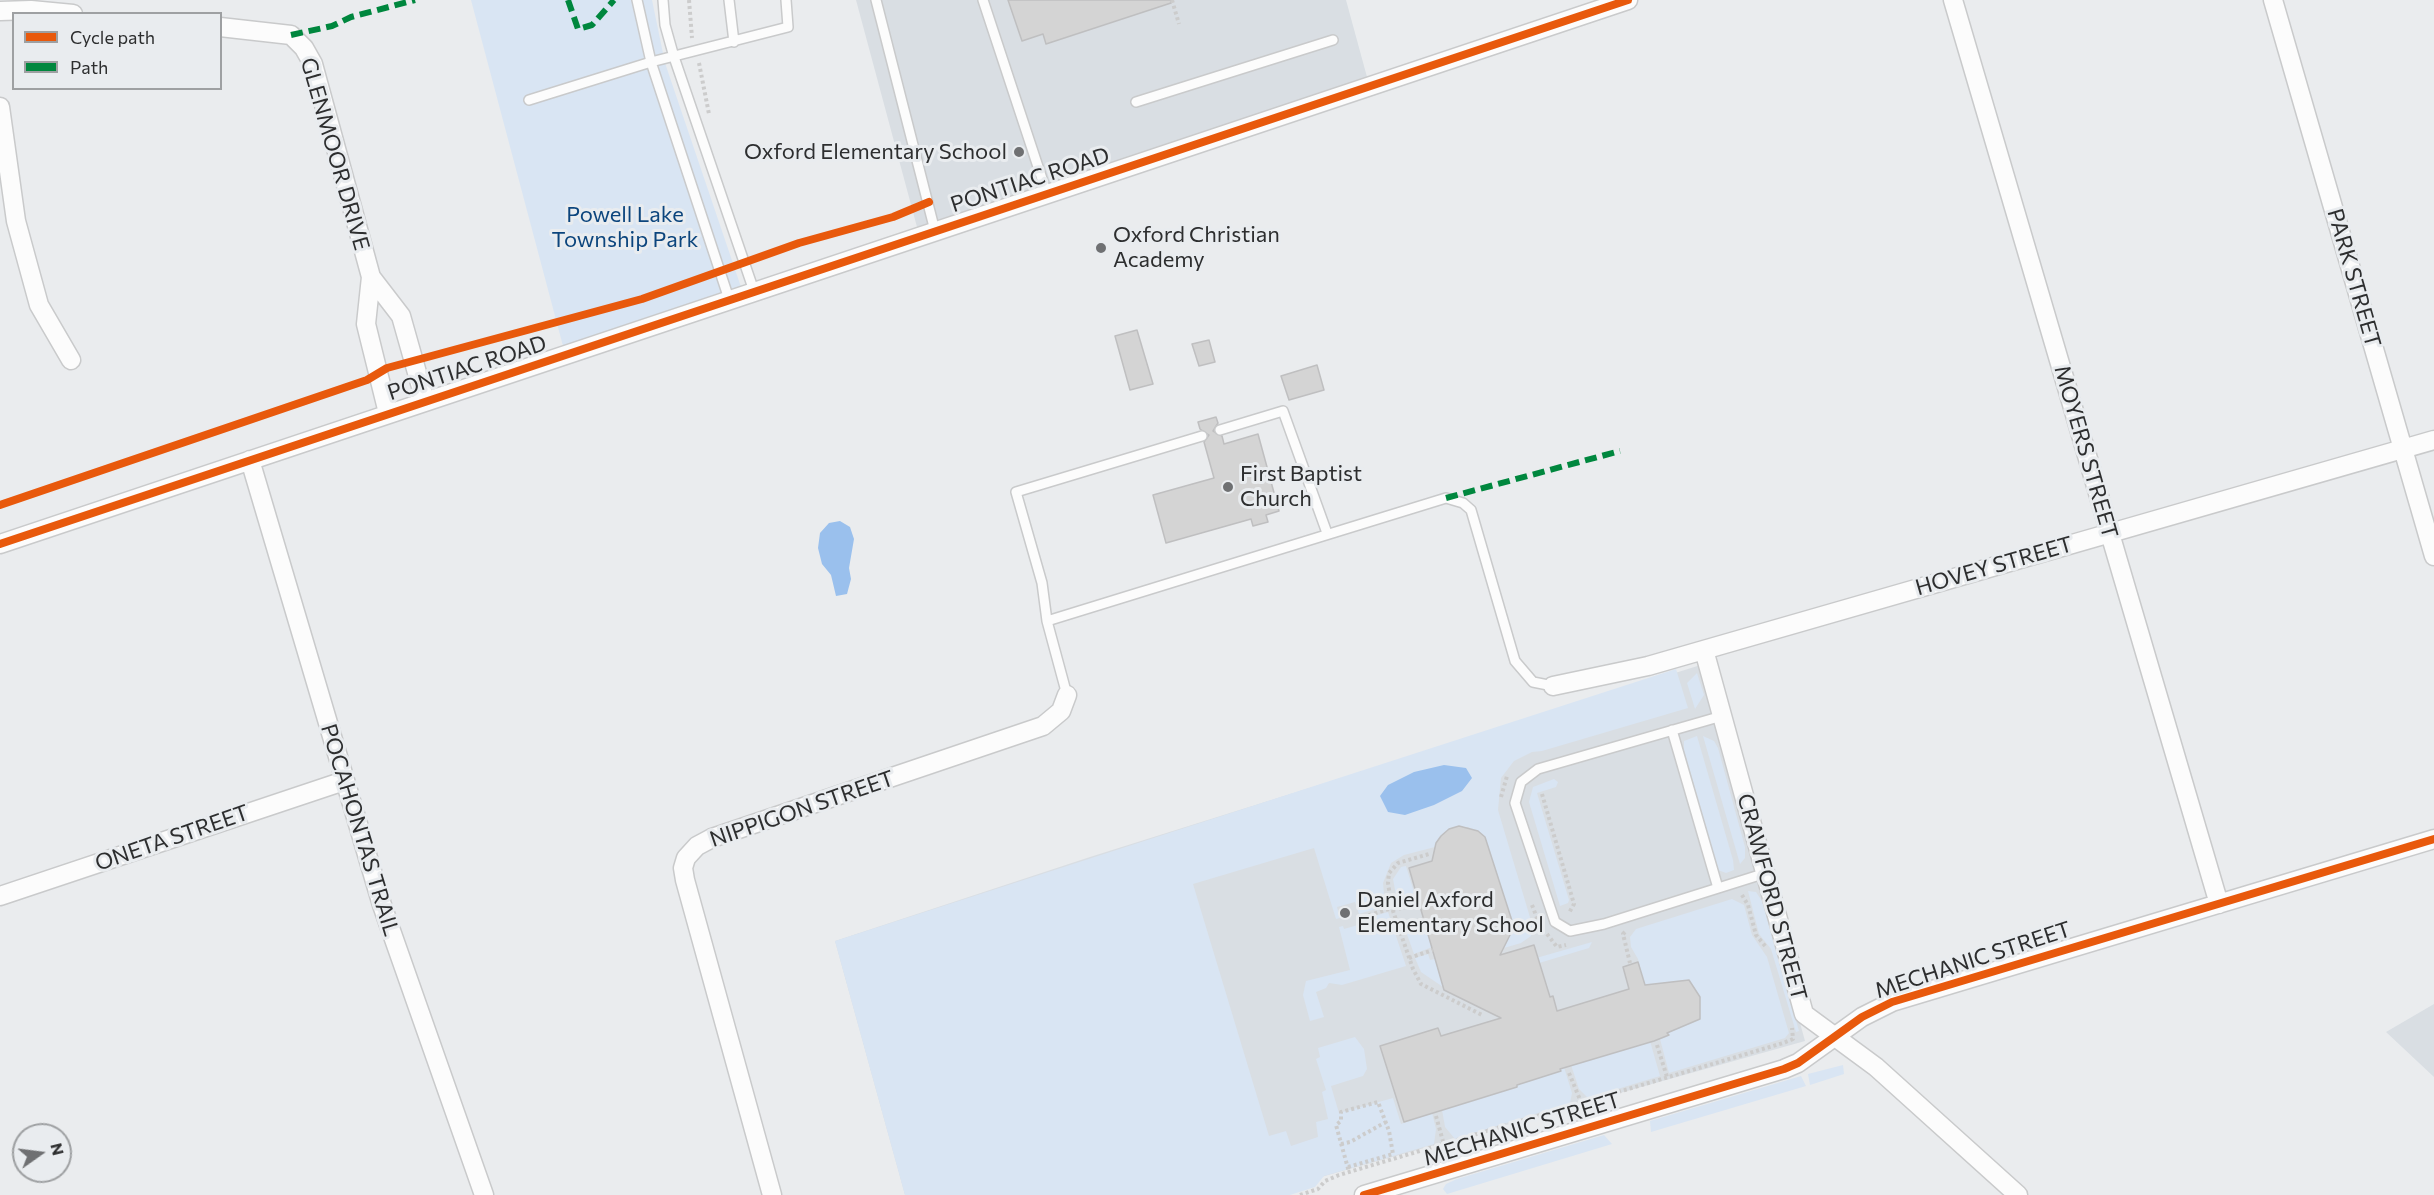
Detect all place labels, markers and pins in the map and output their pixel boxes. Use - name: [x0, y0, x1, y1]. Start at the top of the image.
- place label: Oxford Elementary School: [744, 139, 1007, 165]
- marker: Oxford Elementary School: [1012, 145, 1026, 159]
- place label: Oxford Christian Academy: [1113, 222, 1280, 274]
- marker: Oxford Christian Academy: [1094, 241, 1108, 255]
- place label: First Baptist Church: [1240, 461, 1362, 512]
- marker: First Baptist Church: [1221, 480, 1235, 494]
- place label: Daniel Axford Elementary School: [1357, 887, 1544, 938]
- marker: Daniel Axford Elementary School: [1338, 906, 1352, 920]

